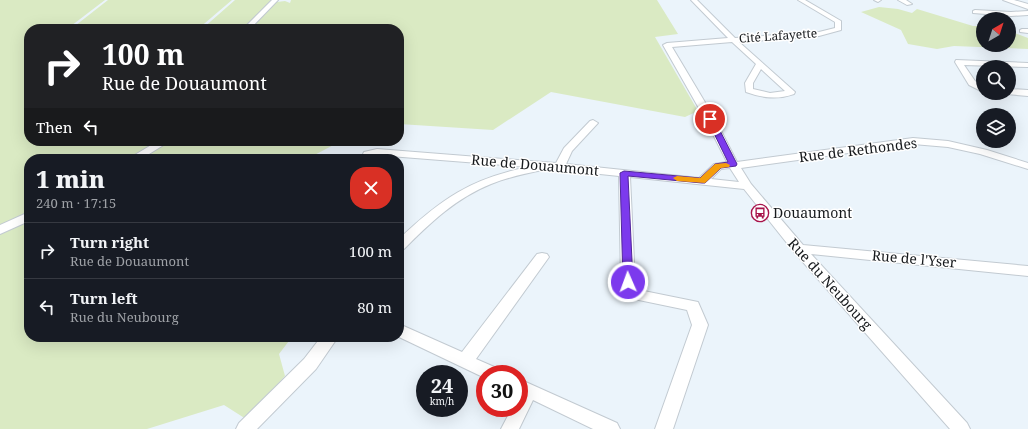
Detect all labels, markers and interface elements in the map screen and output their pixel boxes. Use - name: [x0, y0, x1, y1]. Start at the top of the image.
- north arrow: [976, 12, 1016, 52]
- map controls: [976, 12, 1016, 148]
- street label: Cité Lafayette: [738, 24, 818, 47]
- text: 100 m: [102, 35, 184, 73]
- icon: right: [36, 40, 88, 92]
- button: search: [976, 60, 1016, 100]
- text: Rue de Douaumont: [102, 71, 267, 95]
- pin: [693, 102, 727, 136]
- icon: arrive: [699, 108, 721, 130]
- button: layers: [976, 108, 1016, 148]
- icon: left: [80, 116, 102, 138]
- text: Then: [36, 117, 72, 137]
- street label: Rue de Rethondes: [798, 133, 918, 166]
- street label: Rue de Douaumont: [470, 149, 600, 180]
- text: 1 min: [36, 162, 105, 195]
- button: close: [350, 167, 392, 209]
- text: 240 m · 17:15: [36, 194, 116, 212]
- bus stop icon: Douaumont: [750, 203, 770, 223]
- place label: Douaumont: [773, 203, 852, 222]
- text: Turn right: [70, 232, 149, 252]
- street label: Rue du Neubourg: [784, 234, 877, 334]
- icon: right: [36, 240, 58, 262]
- text: 100 m: [349, 241, 392, 261]
- street label: Rue de l'Yser: [871, 245, 957, 272]
- text: Rue de Douaumont: [70, 252, 189, 270]
- position arrow: [607, 261, 649, 303]
- text: Turn left: [70, 288, 138, 308]
- icon: left: [36, 296, 58, 318]
- text: 80 m: [357, 297, 392, 317]
- text: Rue du Neubourg: [70, 308, 179, 326]
- speed limit sign: 30: [476, 365, 528, 417]
- text: 24: [431, 372, 453, 399]
- text: km/h: [430, 394, 454, 408]

